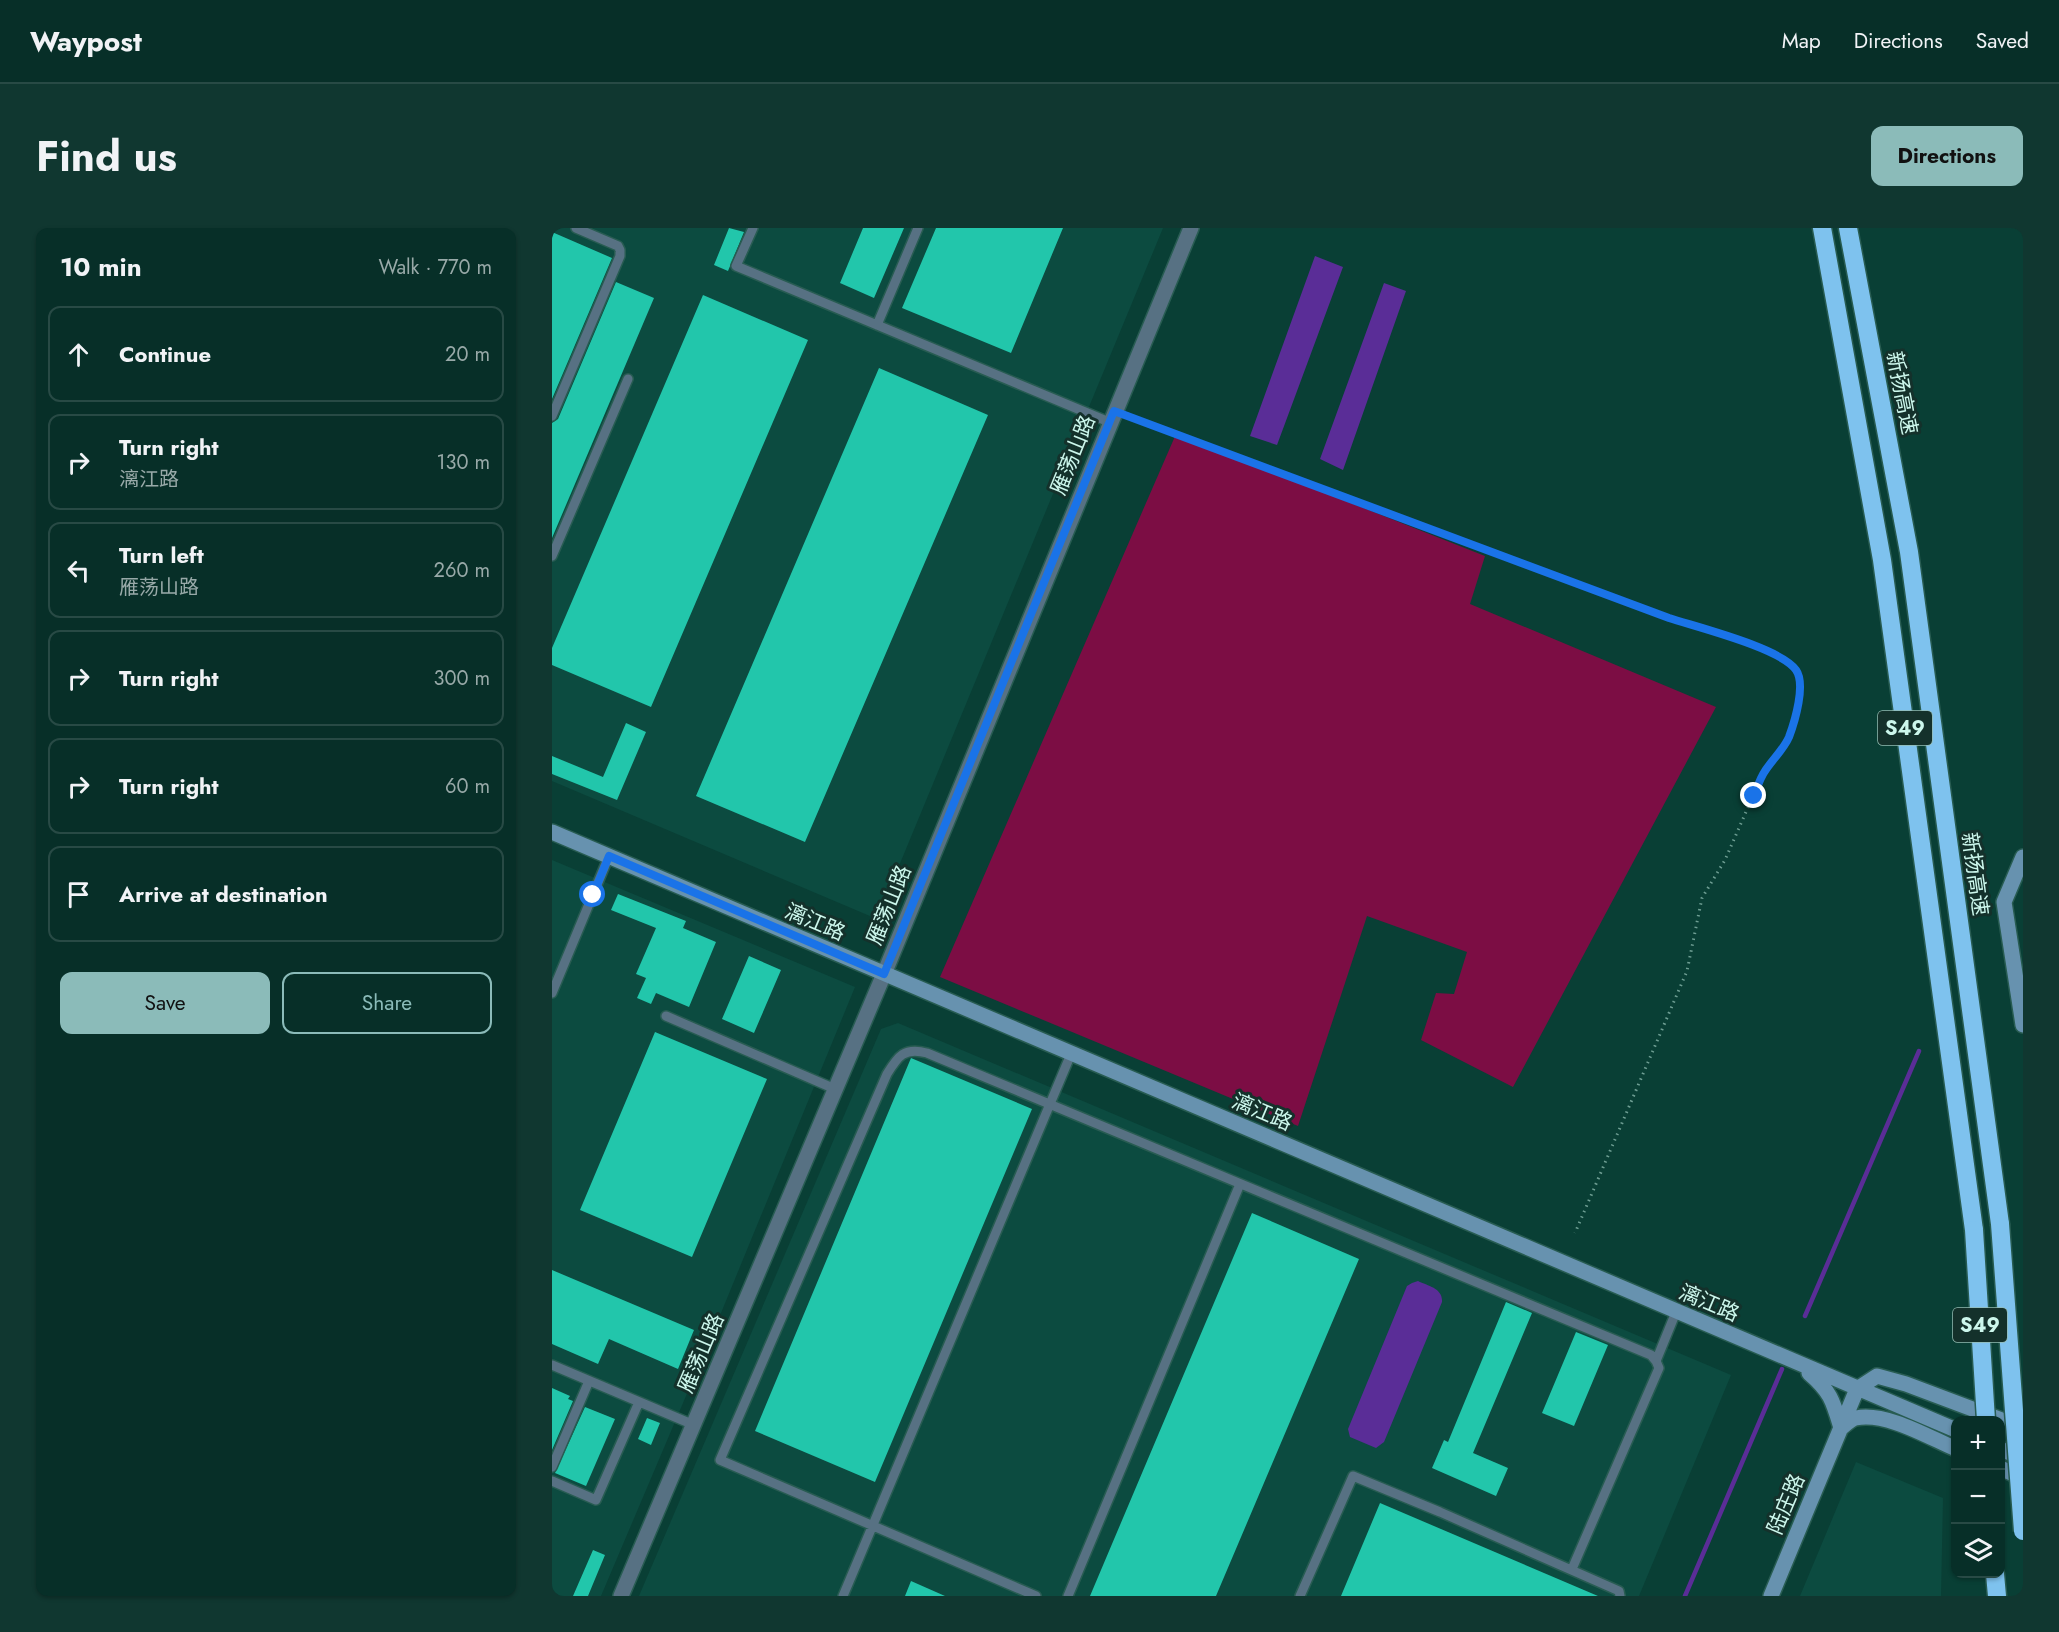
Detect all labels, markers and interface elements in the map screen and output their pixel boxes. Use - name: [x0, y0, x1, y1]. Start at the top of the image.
- text: Waypost: [30, 21, 142, 62]
- text: Map: [1782, 26, 1821, 56]
- text: Directions: [1854, 26, 1943, 56]
- text: Saved: [1976, 26, 2029, 56]
- text: Find us: [36, 126, 177, 187]
- button: Directions: [1871, 126, 2023, 186]
- text: 10 min: [60, 248, 142, 286]
- text: Walk · 770 m: [379, 253, 492, 282]
- icon: ahead: [62, 338, 95, 371]
- text: Continue: [119, 338, 211, 370]
- text: 20 m: [445, 340, 490, 369]
- street label: 新扬高速: [1879, 349, 1925, 437]
- street label: 雁荡山路: [1043, 410, 1103, 500]
- text: Turn right: [119, 431, 219, 463]
- icon: right: [62, 446, 95, 479]
- text: 130 m: [436, 448, 490, 477]
- text: 漓江路: [119, 465, 179, 494]
- text: Turn left: [119, 539, 204, 571]
- icon: left: [62, 554, 95, 587]
- text: 260 m: [434, 556, 490, 585]
- text: 雁荡山路: [119, 573, 199, 602]
- icon: right: [62, 662, 95, 695]
- text: Turn right: [119, 662, 219, 694]
- text: 300 m: [433, 664, 490, 693]
- road number: S49: [1878, 711, 1932, 745]
- icon: right: [62, 770, 95, 803]
- text: Turn right: [119, 770, 219, 802]
- text: 60 m: [445, 772, 490, 801]
- route end: [1740, 782, 1766, 808]
- street label: 新扬高速: [1954, 830, 1996, 918]
- street label: 雁荡山路: [859, 860, 919, 950]
- icon: arrive: [62, 878, 95, 911]
- text: Arrive at destination: [119, 878, 328, 910]
- route start: [579, 881, 605, 907]
- street label: 漓江路: [780, 896, 850, 948]
- button: Save: [60, 972, 270, 1034]
- button: Share: [282, 972, 492, 1034]
- street label: 漓江路: [1227, 1086, 1297, 1138]
- street label: 漓江路: [1674, 1277, 1744, 1329]
- street label: 雁荡山路: [671, 1308, 731, 1398]
- road number: S49: [1953, 1308, 2007, 1342]
- map controls: [1951, 1416, 2005, 1578]
- button: +: [1951, 1416, 2005, 1470]
- street label: 陆庄路: [1760, 1469, 1812, 1539]
- button: −: [1951, 1470, 2005, 1524]
- button: layers: [1951, 1524, 2005, 1578]

